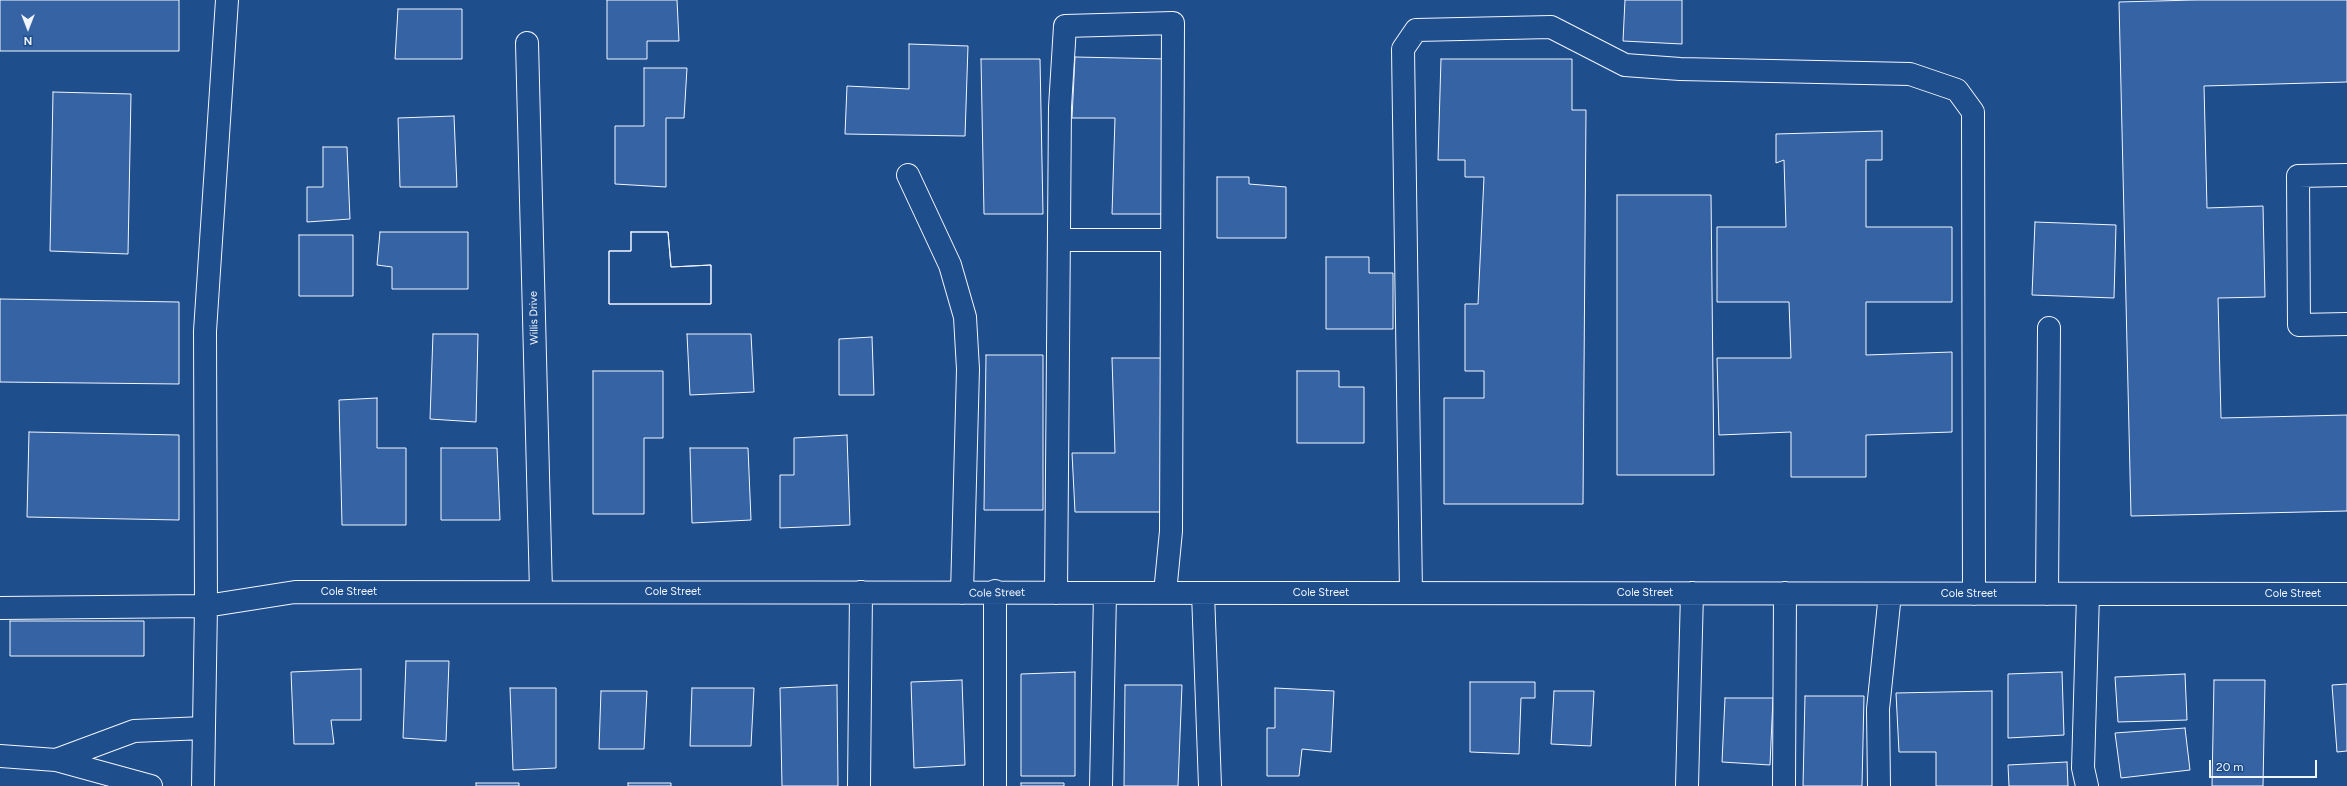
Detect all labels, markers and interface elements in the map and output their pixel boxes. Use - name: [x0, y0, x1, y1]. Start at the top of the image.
- north arrow: [8, 8, 48, 48]
- text: N: [24, 34, 32, 47]
- street label: Willis Drive: [527, 291, 541, 345]
- street label: Cole Street: [321, 585, 377, 599]
- street label: Cole Street: [645, 585, 701, 599]
- street label: Cole Street: [969, 586, 1025, 600]
- street label: Cole Street: [1293, 586, 1349, 600]
- street label: Cole Street: [1617, 586, 1673, 600]
- street label: Cole Street: [1941, 587, 1997, 601]
- street label: Cole Street: [2265, 587, 2321, 601]
- scale bar: [2211, 752, 2319, 778]
- text: 20 m: [2216, 760, 2244, 774]

